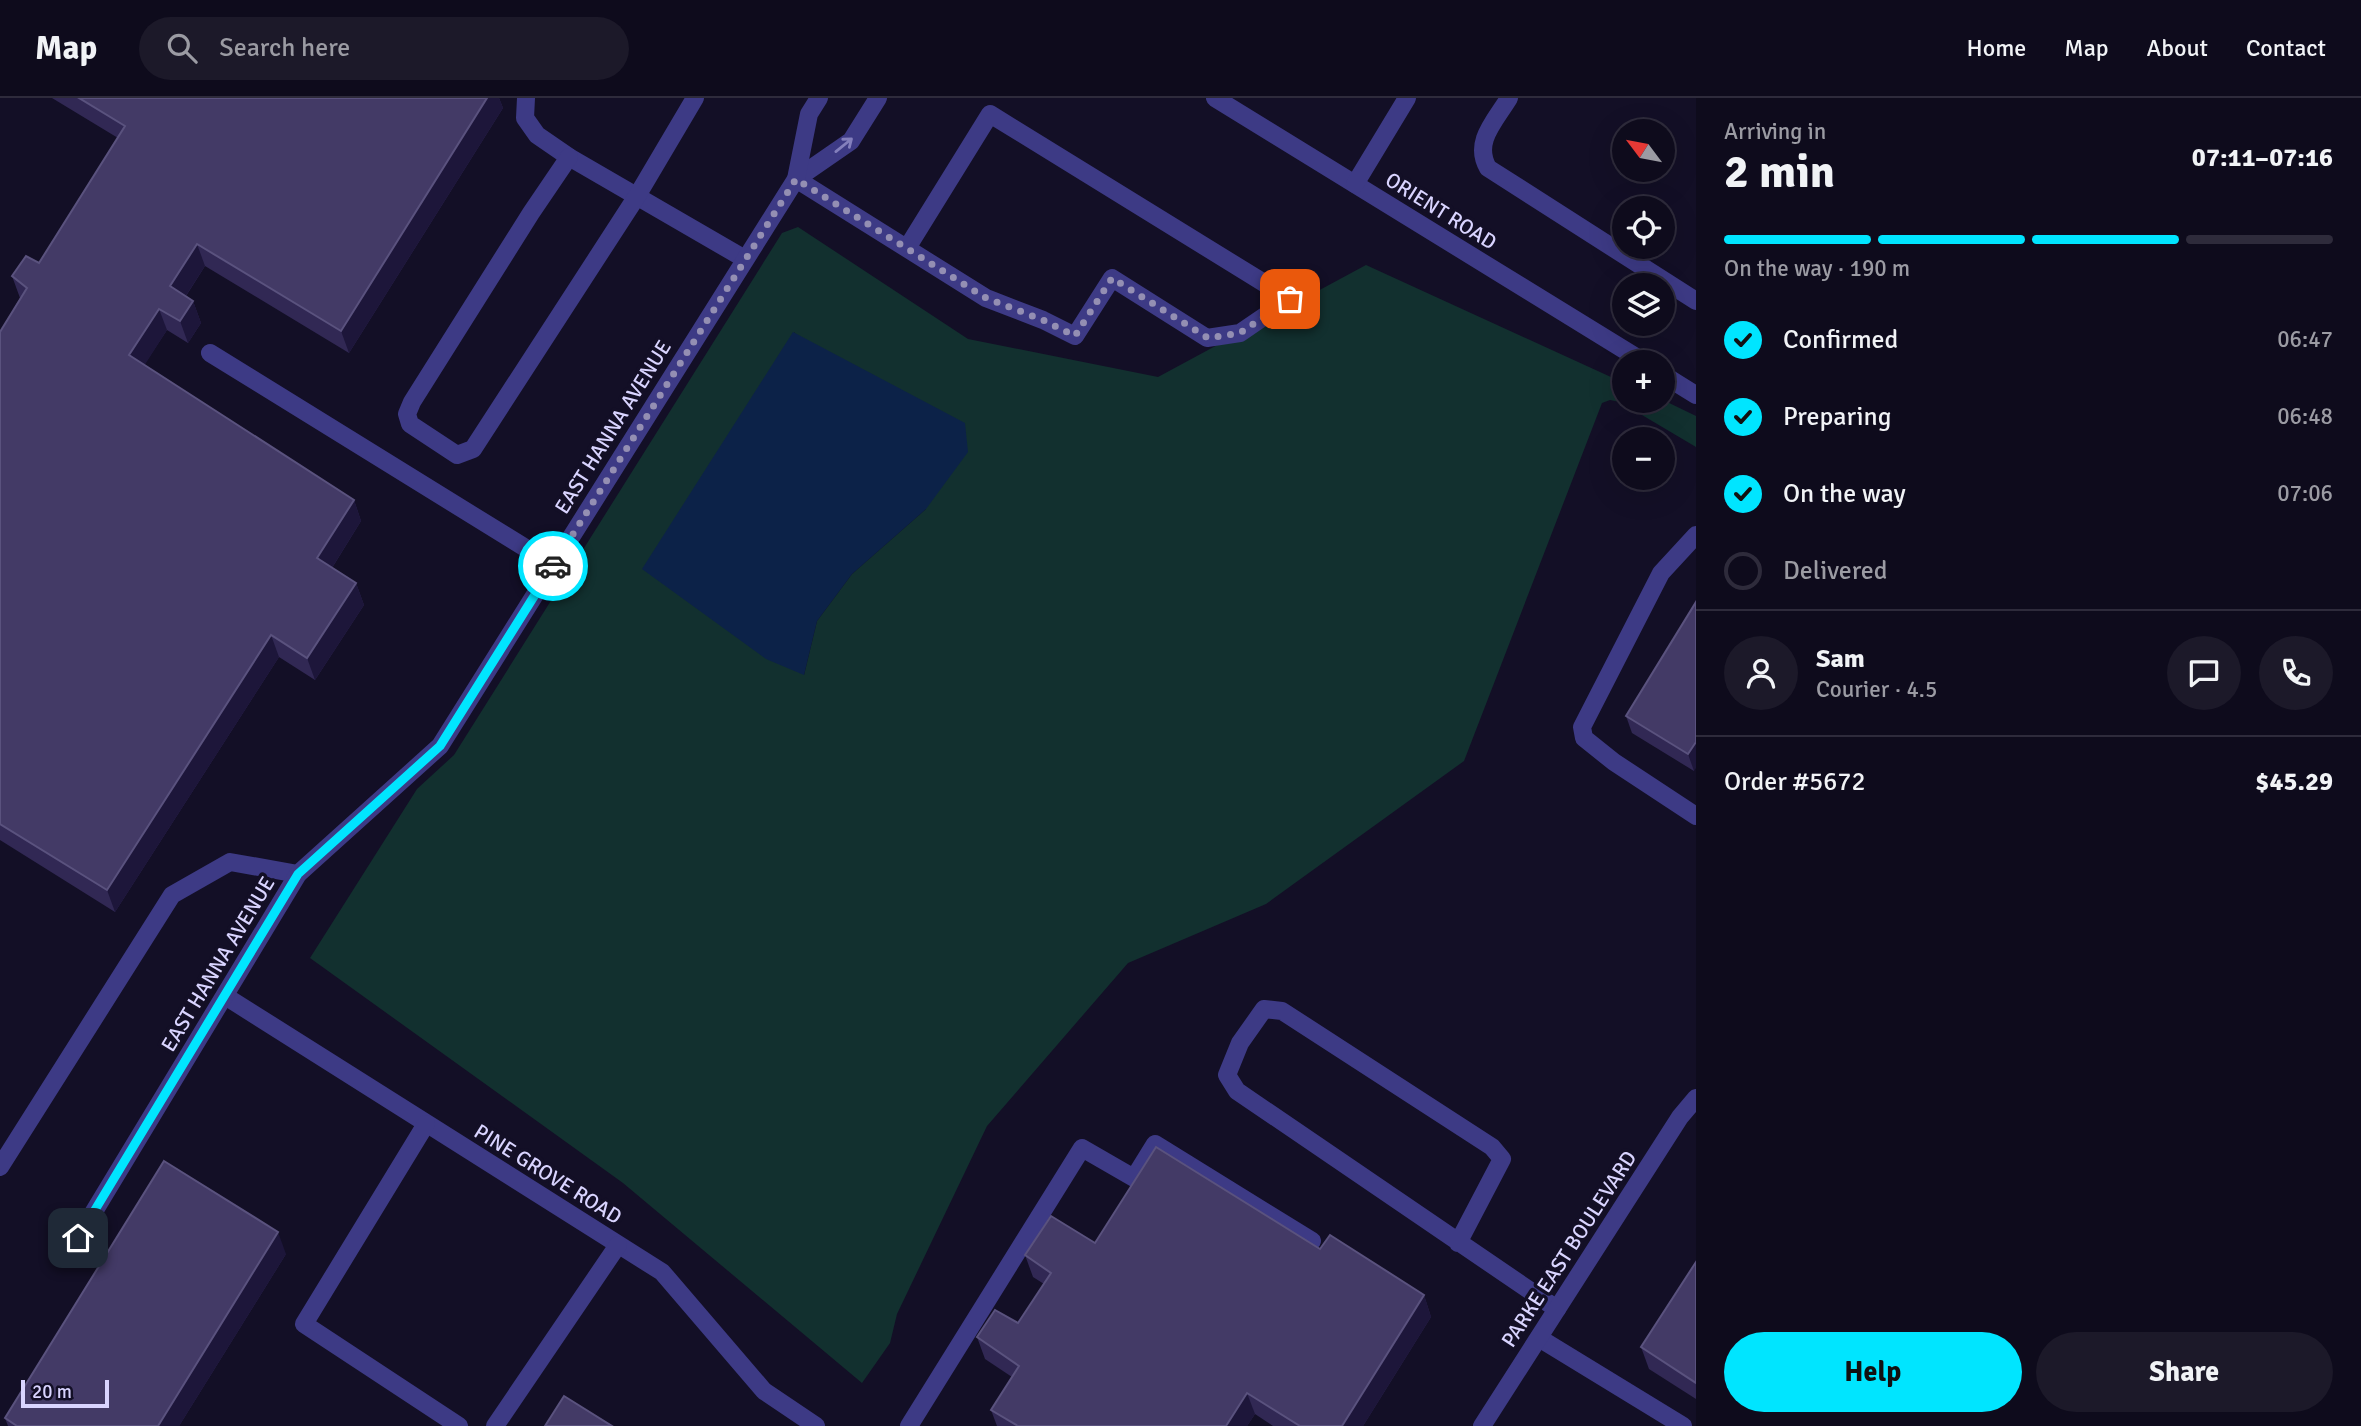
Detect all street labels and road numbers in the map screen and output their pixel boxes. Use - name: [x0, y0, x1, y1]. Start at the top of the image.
- street label: ORIENT ROAD: [1381, 167, 1501, 255]
- street label: EAST HANNA AVENUE: [549, 335, 677, 519]
- street label: EAST HANNA AVENUE: [155, 872, 281, 1056]
- street label: PINE GROVE ROAD: [469, 1118, 627, 1230]
- street label: PARKE EAST BOULEVARD: [1496, 1146, 1642, 1352]

